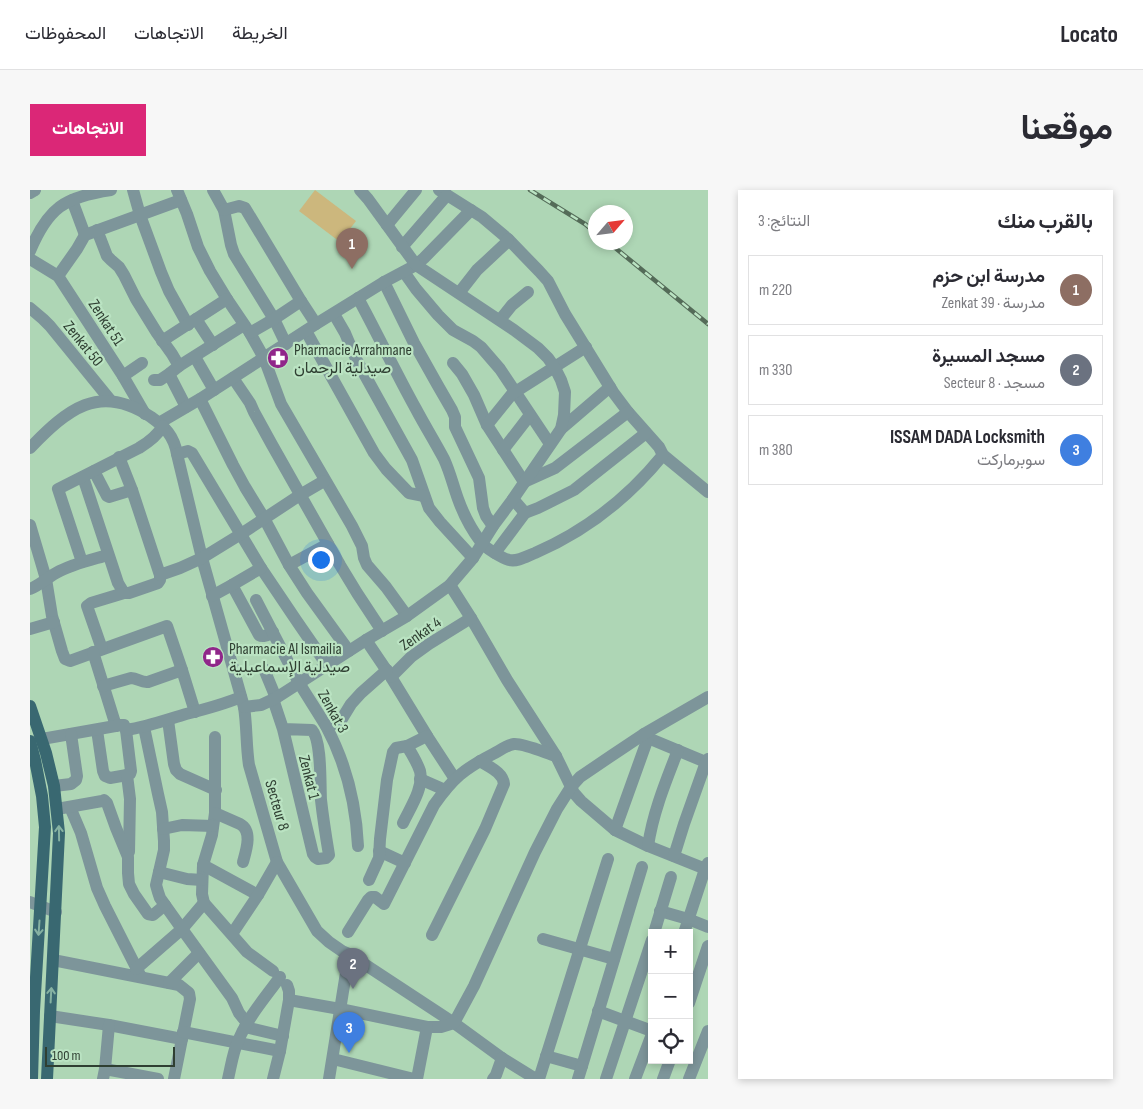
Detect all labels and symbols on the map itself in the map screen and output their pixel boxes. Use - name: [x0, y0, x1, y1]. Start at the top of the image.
- north arrow: [588, 205, 633, 250]
- pin: 1: [336, 228, 368, 269]
- street label: Zenkat 51: [84, 296, 128, 350]
- street label: Zenkat 50: [59, 317, 107, 370]
- place label: Pharmacie Arrahmane صيدلية الرحمان: [294, 341, 412, 378]
- pharmacy icon: Pharmacie Arrahmane صيدلية الرحمان: [266, 346, 290, 370]
- your location: [308, 547, 334, 573]
- street label: Zenkat 4: [397, 613, 445, 655]
- place label: Pharmacie Al Ismailia صيدلية الإسماعيلية: [229, 640, 350, 677]
- pharmacy icon: Pharmacie Al Ismailia صيدلية الإسماعيلية: [201, 645, 225, 669]
- street label: Zenkat 3: [313, 687, 352, 736]
- street label: Zenkat 1: [294, 753, 323, 802]
- street label: Secteur 8: [260, 778, 293, 833]
- one-way arrow: [54, 825, 64, 842]
- one-way arrow: [35, 919, 44, 935]
- pin: 2: [337, 948, 369, 989]
- one-way arrow: [47, 988, 56, 1004]
- pin: 3: [333, 1012, 365, 1053]
- scale bar: [45, 1044, 175, 1067]

